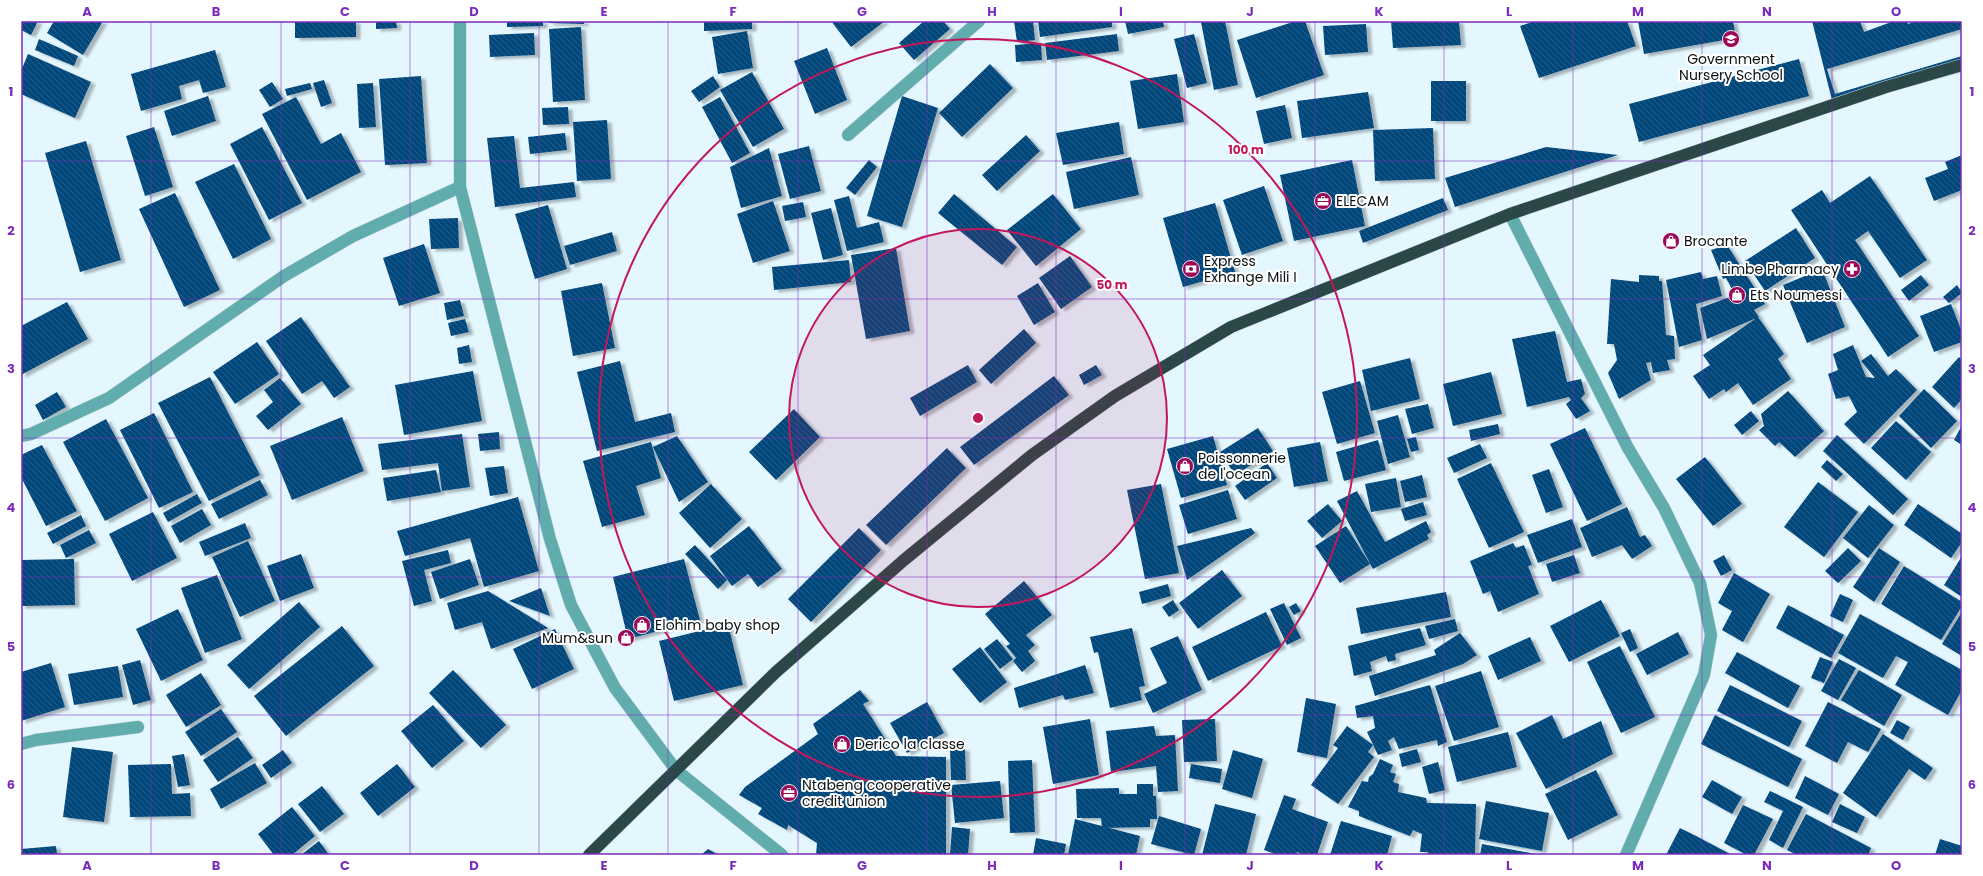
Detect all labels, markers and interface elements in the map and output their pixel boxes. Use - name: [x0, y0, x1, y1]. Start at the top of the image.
- text: A: [82, 2, 92, 21]
- text: B: [212, 2, 221, 21]
- text: C: [340, 2, 350, 21]
- text: D: [469, 2, 479, 21]
- text: E: [600, 2, 608, 21]
- text: F: [729, 2, 737, 21]
- text: G: [857, 2, 867, 21]
- text: H: [987, 2, 997, 21]
- text: I: [1119, 2, 1123, 21]
- text: J: [1246, 2, 1254, 21]
- text: K: [1374, 2, 1384, 21]
- text: L: [1506, 2, 1512, 21]
- text: M: [1632, 2, 1644, 21]
- text: N: [1762, 2, 1772, 21]
- text: O: [1891, 2, 1901, 21]
- school or university icon: Government Nursery School: [1721, 29, 1741, 49]
- place label: Government Nursery School: [1679, 49, 1783, 85]
- text: 1: [9, 82, 13, 101]
- text: 1: [1970, 82, 1974, 101]
- text: 100 m: [1228, 141, 1264, 158]
- office icon: ELECAM: [1313, 191, 1333, 211]
- place label: ELECAM: [1336, 191, 1389, 211]
- text: 2: [7, 221, 15, 240]
- text: 2: [1968, 221, 1976, 240]
- shop icon: Brocante: [1661, 231, 1681, 251]
- place label: Brocante: [1684, 231, 1748, 251]
- place label: Express Exhange Mili I: [1204, 251, 1297, 287]
- bank icon: Express Exhange Mili I: [1181, 259, 1201, 279]
- place label: Limbe Pharmacy: [1721, 259, 1839, 279]
- pharmacy icon: Limbe Pharmacy: [1842, 259, 1862, 279]
- text: 50 m: [1097, 276, 1128, 293]
- shop icon: Ets Noumessi: [1727, 285, 1747, 305]
- place label: Ets Noumessi: [1750, 285, 1842, 305]
- text: 3: [7, 359, 15, 378]
- text: 3: [1968, 359, 1976, 378]
- centre of rings: [971, 411, 985, 425]
- place label: Poissonnerie de l'ocean: [1198, 448, 1286, 484]
- shop icon: Poissonnerie de l'ocean: [1175, 456, 1195, 476]
- text: 4: [7, 498, 16, 517]
- text: 4: [1968, 498, 1977, 517]
- shop icon: Elohim baby shop: [632, 615, 652, 635]
- place label: Elohim baby shop: [655, 615, 780, 635]
- place label: Mum&sun: [542, 628, 613, 648]
- shop icon: Mum&sun: [616, 628, 636, 648]
- text: 5: [7, 637, 15, 656]
- text: 5: [1968, 637, 1976, 656]
- shop icon: Derico la classe: [832, 734, 852, 754]
- place label: Derico la classe: [855, 734, 965, 754]
- text: 6: [7, 775, 15, 794]
- place label: Ntabeng cooperative credit union: [802, 775, 951, 811]
- text: 6: [1968, 775, 1976, 794]
- office icon: Ntabeng cooperative credit union: [779, 783, 799, 803]
- text: A: [82, 856, 92, 875]
- text: B: [212, 856, 221, 875]
- text: C: [340, 856, 350, 875]
- text: D: [469, 856, 479, 875]
- text: E: [600, 856, 608, 875]
- text: F: [729, 856, 737, 875]
- text: G: [857, 856, 867, 875]
- text: H: [987, 856, 997, 875]
- text: I: [1119, 856, 1123, 875]
- text: J: [1246, 856, 1254, 875]
- text: K: [1374, 856, 1384, 875]
- text: L: [1506, 856, 1512, 875]
- text: M: [1632, 856, 1644, 875]
- text: N: [1762, 856, 1772, 875]
- text: O: [1891, 856, 1901, 875]

